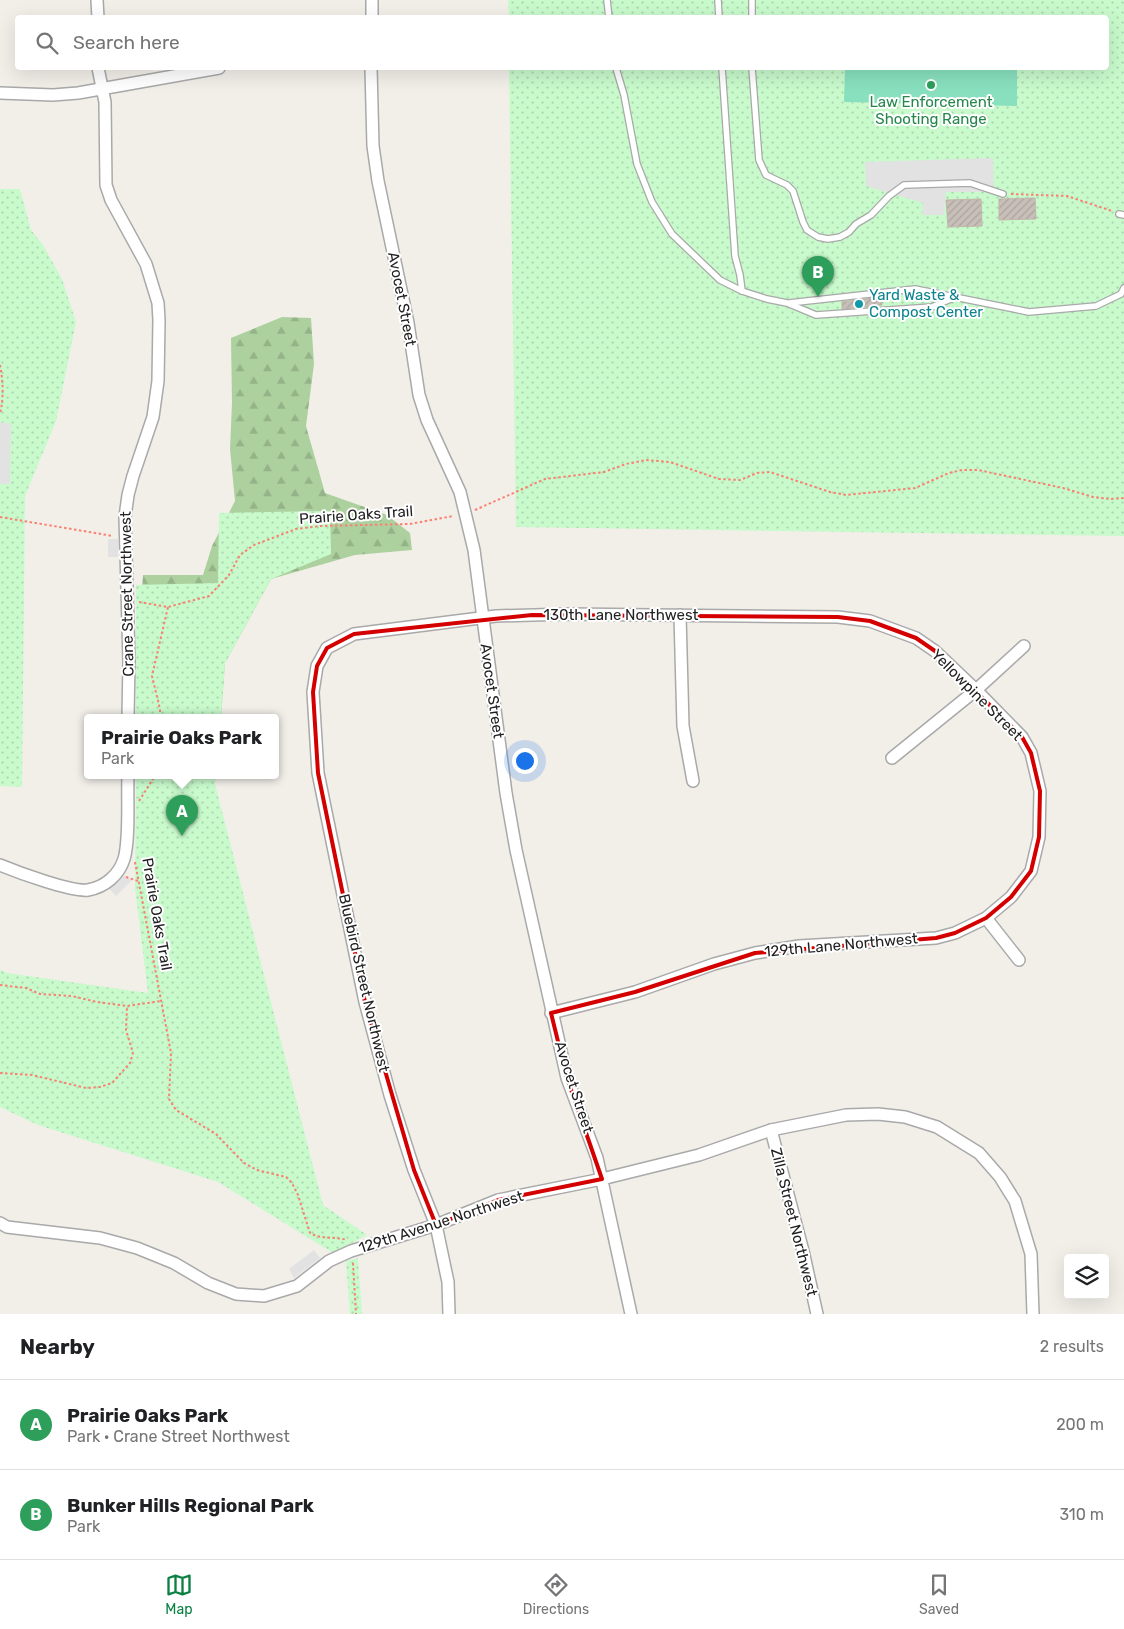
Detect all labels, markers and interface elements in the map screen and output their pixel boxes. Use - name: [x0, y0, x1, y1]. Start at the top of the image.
- search box: [15, 15, 1109, 70]
- icon: search: [33, 29, 61, 57]
- text: Search here: [73, 31, 180, 54]
- marker: Law Enforcement Shooting Range: [925, 79, 937, 91]
- place label: Law Enforcement Shooting Range: [869, 93, 993, 128]
- street label: Avocet Street: [384, 250, 420, 348]
- pin: B: [802, 256, 834, 297]
- place label: Yard Waste & Compost Center: [869, 286, 983, 321]
- marker: Yard Waste & Compost Center: [853, 298, 865, 310]
- street label: Prairie Oaks Trail: [298, 502, 414, 528]
- street label: Crane Street Northwest: [117, 511, 137, 677]
- street label: 130th Lane Northwest: [544, 606, 699, 624]
- street label: Avocet Street: [476, 642, 508, 740]
- street label: Yellowpine Street: [928, 646, 1026, 744]
- popup: [84, 714, 279, 779]
- text: Prairie Oaks Park: [101, 726, 262, 749]
- your location: [512, 748, 538, 774]
- text: Park: [101, 749, 134, 768]
- pin: A: [166, 795, 198, 836]
- street label: Prairie Oaks Trail: [138, 856, 176, 972]
- street label: Bluebird Street Northwest: [335, 892, 393, 1074]
- street label: 129th Lane Northwest: [763, 929, 919, 961]
- street label: Avocet Street: [551, 1039, 597, 1135]
- street label: Zilla Street Northwest: [767, 1146, 821, 1298]
- street label: 129th Avenue Northwest: [356, 1187, 526, 1257]
- map controls: [1064, 1254, 1109, 1299]
- button: layers: [1064, 1254, 1109, 1299]
- text: Nearby: [20, 1334, 95, 1359]
- text: 2 results: [1040, 1337, 1104, 1356]
- text: Prairie Oaks Park: [67, 1404, 228, 1427]
- text: A: [30, 1415, 42, 1434]
- text: 200 m: [1056, 1415, 1104, 1434]
- text: Park · Crane Street Northwest: [67, 1427, 290, 1446]
- text: Bunker Hills Regional Park: [67, 1494, 314, 1517]
- text: B: [30, 1505, 42, 1524]
- text: 310 m: [1060, 1505, 1104, 1524]
- text: Park: [67, 1517, 100, 1536]
- tab: Map: [165, 1571, 193, 1618]
- tab: Directions: [523, 1571, 589, 1618]
- tab: Saved: [919, 1571, 959, 1618]

